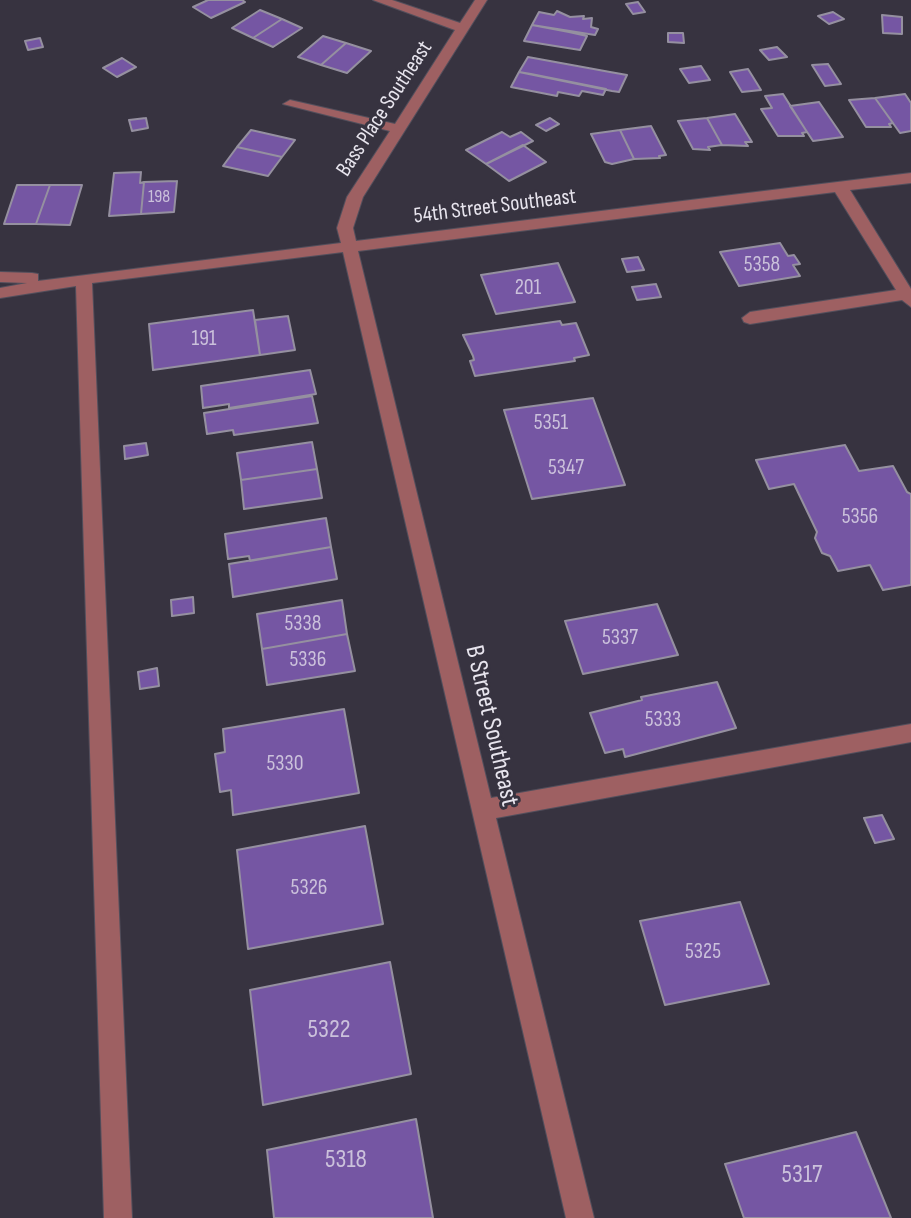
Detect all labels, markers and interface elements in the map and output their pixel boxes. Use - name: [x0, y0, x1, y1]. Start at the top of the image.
- street label: Bass Place Southeast: [331, 36, 439, 182]
- street label: 54th Street Southeast: [412, 184, 578, 230]
- house number: 198: [148, 186, 170, 208]
- house number: 5358: [744, 252, 780, 278]
- house number: 201: [515, 275, 541, 301]
- house number: 191: [191, 326, 217, 352]
- house number: 5351: [534, 410, 568, 436]
- house number: 5347: [548, 455, 584, 481]
- house number: 5356: [842, 504, 878, 530]
- house number: 5338: [285, 611, 321, 637]
- house number: 5337: [602, 625, 638, 651]
- street label: B Street Southeast: [457, 642, 525, 810]
- house number: 5336: [290, 647, 326, 673]
- house number: 5333: [645, 707, 681, 733]
- house number: 5330: [266, 751, 304, 777]
- house number: 5326: [291, 875, 327, 901]
- house number: 5325: [685, 939, 721, 965]
- house number: 5322: [308, 1014, 350, 1046]
- house number: 5318: [325, 1144, 367, 1176]
- house number: 5317: [782, 1159, 822, 1191]

